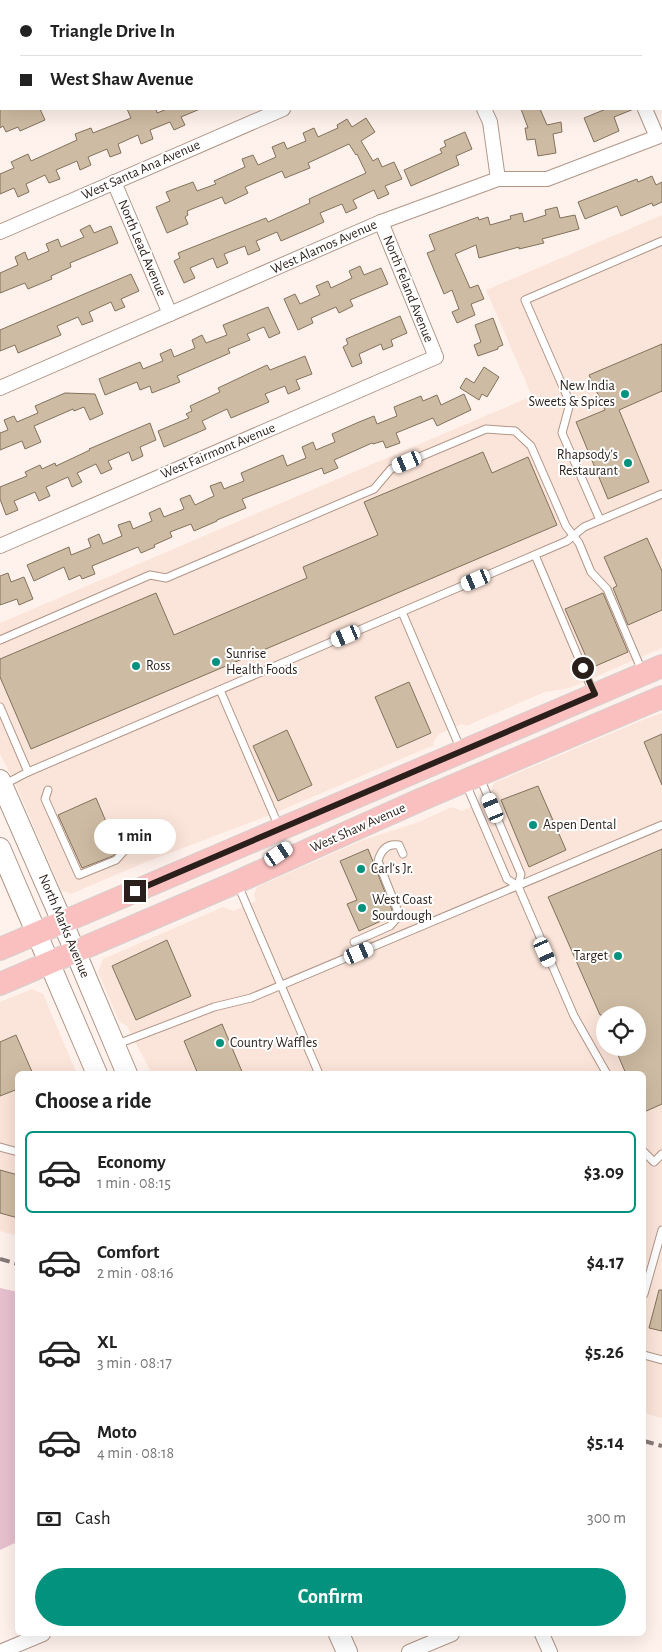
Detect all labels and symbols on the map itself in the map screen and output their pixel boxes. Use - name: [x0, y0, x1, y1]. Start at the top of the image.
- street label: West Santa Ana Avenue: [80, 138, 202, 202]
- street label: North Lead Avenue: [115, 198, 169, 298]
- street label: West Alamos Avenue: [269, 217, 379, 277]
- street label: North Feland Avenue: [380, 234, 436, 344]
- place label: New India Sweets & Spices: [528, 379, 616, 409]
- marker: New India Sweets & Spices: [619, 388, 631, 400]
- street label: West Fairmont Avenue: [159, 421, 277, 481]
- place label: Rhapsody's Restaurant: [557, 448, 619, 478]
- car: [390, 449, 423, 475]
- marker: Rhapsody's Restaurant: [622, 457, 634, 469]
- car: [459, 567, 492, 593]
- car: [329, 623, 362, 649]
- place label: Sunrise Health Foods: [226, 647, 297, 677]
- marker: Sunrise Health Foods: [210, 656, 222, 668]
- route start: [572, 657, 594, 679]
- place label: Ross: [146, 659, 171, 673]
- marker: Ross: [130, 660, 142, 672]
- car: [480, 791, 505, 825]
- street label: West Shaw Avenue: [308, 801, 408, 855]
- callout: 1 min: [94, 818, 176, 854]
- place label: Aspen Dental: [543, 818, 617, 832]
- marker: Aspen Dental: [527, 819, 539, 831]
- car: [262, 839, 295, 869]
- place label: Carl's Jr.: [371, 862, 413, 876]
- marker: Carl's Jr.: [355, 863, 367, 875]
- street label: North Marks Avenue: [36, 872, 92, 980]
- route end: [124, 880, 146, 902]
- place label: West Coast Sourdough: [372, 893, 433, 923]
- marker: West Coast Sourdough: [356, 902, 368, 914]
- car: [532, 935, 557, 969]
- car: [342, 940, 375, 966]
- place label: Target: [573, 949, 609, 963]
- marker: Target: [612, 950, 624, 962]
- place label: Country Waffles: [230, 1036, 317, 1050]
- marker: Country Waffles: [214, 1037, 226, 1049]

